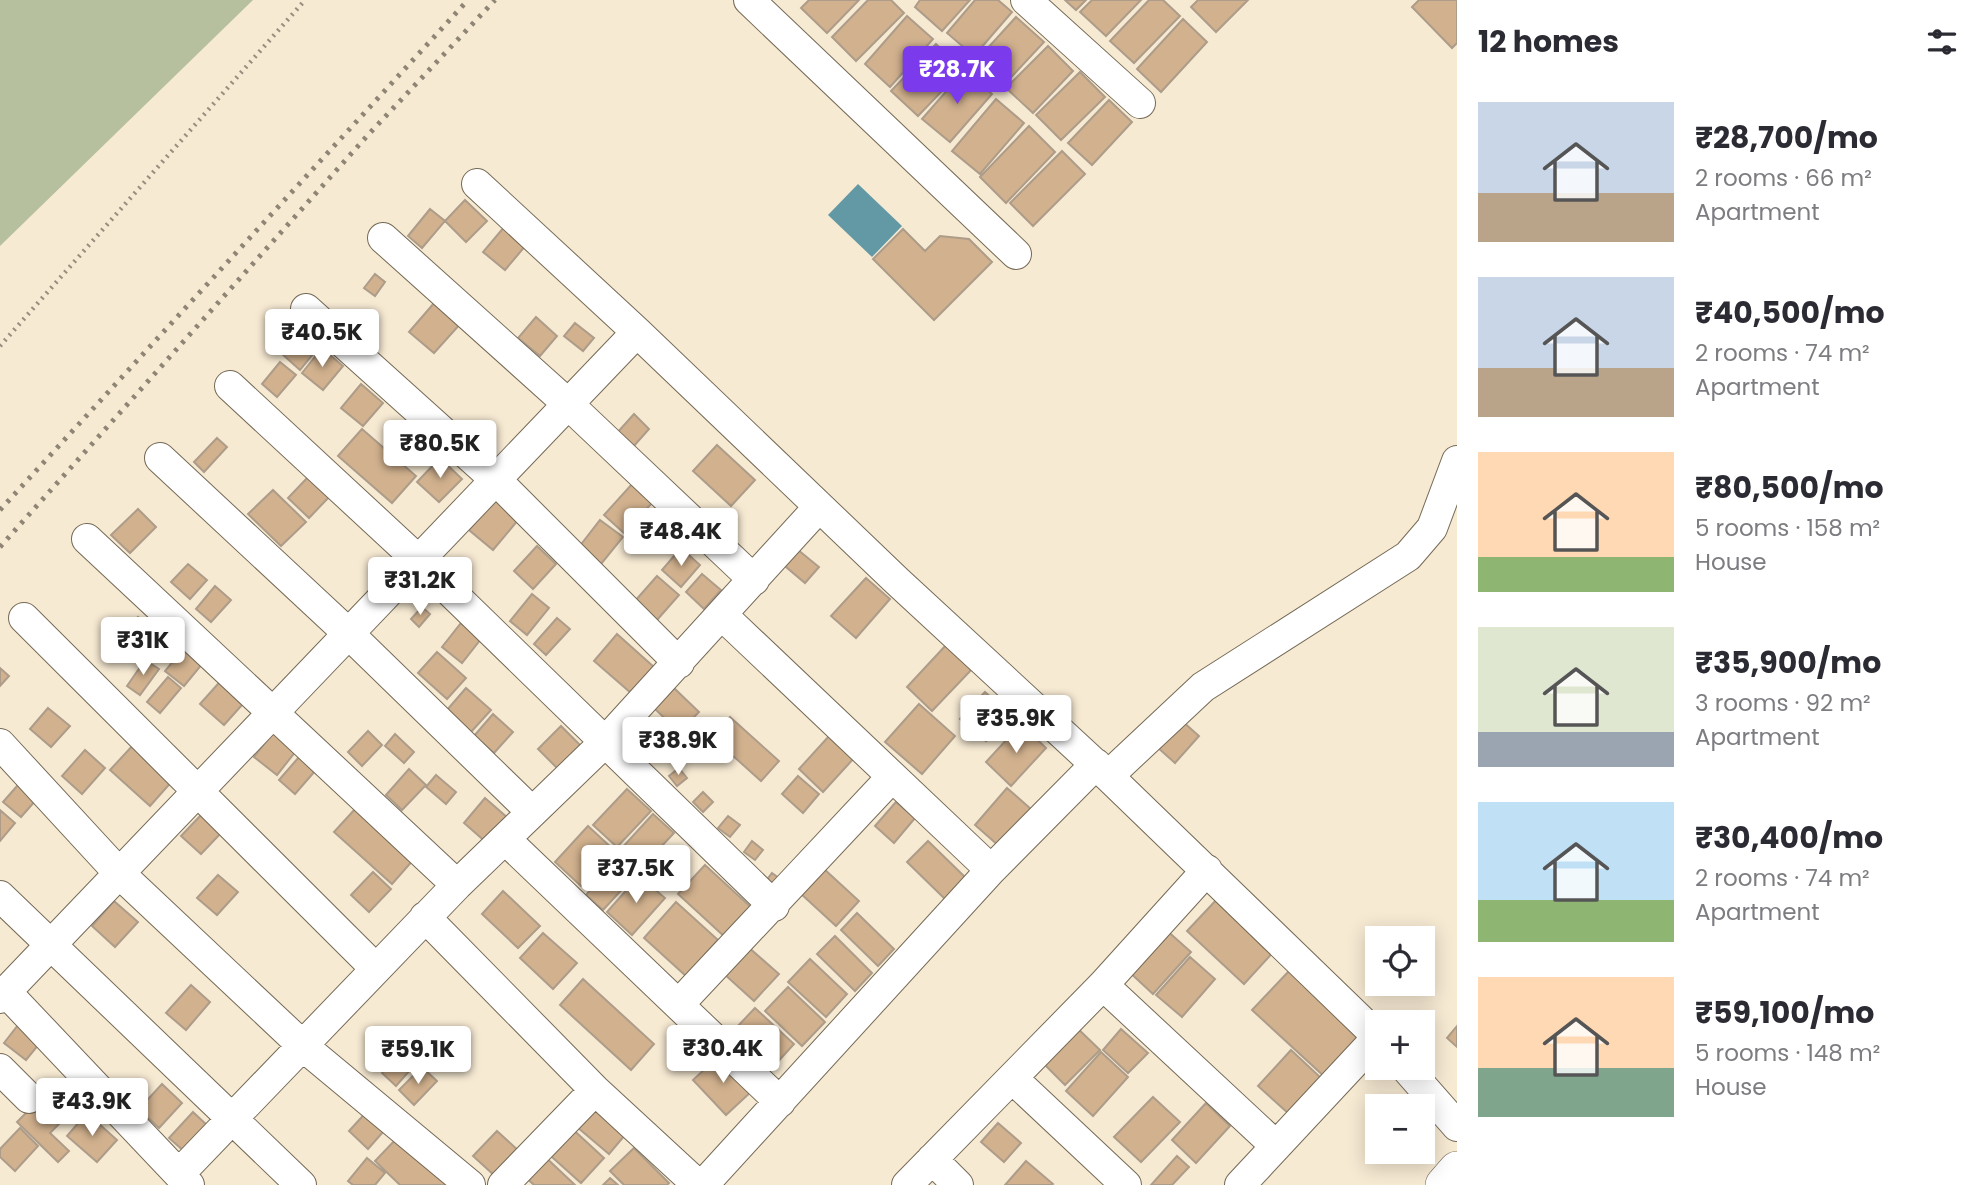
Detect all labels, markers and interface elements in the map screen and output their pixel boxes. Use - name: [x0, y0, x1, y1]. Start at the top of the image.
- text: 12 homes: [1478, 20, 1619, 63]
- icon: filters: [1923, 23, 1961, 61]
- pin: ₹28.7K: [900, 46, 1014, 106]
- text: ₹28.7K: [919, 53, 995, 85]
- text: ₹28,700/mo: [1695, 116, 1878, 159]
- icon: home: [1534, 130, 1618, 214]
- text: 2 rooms · 66 m²: [1695, 162, 1872, 194]
- text: Apartment: [1695, 196, 1820, 228]
- text: ₹40,500/mo: [1695, 291, 1885, 334]
- icon: home: [1534, 305, 1618, 389]
- pin: ₹40.5K: [265, 310, 379, 369]
- text: ₹40.5K: [281, 316, 363, 348]
- text: 2 rooms · 74 m²: [1695, 337, 1870, 369]
- text: Apartment: [1695, 371, 1820, 403]
- pin: ₹80.5K: [383, 420, 497, 480]
- text: ₹80.5K: [399, 427, 481, 459]
- text: ₹80,500/mo: [1695, 466, 1884, 509]
- icon: home: [1534, 480, 1618, 564]
- pin: ₹48.4K: [624, 508, 738, 568]
- text: 5 rooms · 158 m²: [1695, 512, 1880, 544]
- text: ₹48.4K: [640, 515, 722, 547]
- text: House: [1695, 546, 1767, 578]
- pin: ₹31.2K: [363, 558, 477, 617]
- text: ₹31.2K: [384, 564, 456, 596]
- pin: ₹31K: [102, 618, 184, 677]
- text: ₹31K: [117, 624, 169, 656]
- text: ₹35,900/mo: [1695, 641, 1881, 684]
- icon: home: [1534, 655, 1618, 739]
- text: 3 rooms · 92 m²: [1695, 687, 1871, 719]
- pin: ₹35.9K: [959, 696, 1073, 755]
- text: ₹35.9K: [976, 702, 1056, 734]
- pin: ₹38.9K: [621, 718, 735, 777]
- text: Apartment: [1695, 721, 1820, 753]
- text: ₹38.9K: [638, 724, 718, 756]
- text: ₹30,400/mo: [1695, 816, 1883, 859]
- icon: home: [1534, 830, 1618, 914]
- pin: ₹37.5K: [579, 846, 693, 905]
- text: ₹37.5K: [597, 852, 675, 884]
- text: 2 rooms · 74 m²: [1695, 862, 1870, 894]
- text: Apartment: [1695, 896, 1820, 928]
- map controls: [1365, 926, 1435, 1164]
- button: locate: [1365, 926, 1435, 996]
- text: ₹59,100/mo: [1695, 991, 1874, 1034]
- icon: home: [1534, 1005, 1618, 1089]
- button: +: [1365, 1010, 1435, 1080]
- pin: ₹59.1K: [361, 1026, 475, 1086]
- pin: ₹30.4K: [666, 1026, 780, 1085]
- text: ₹30.4K: [683, 1032, 763, 1064]
- text: ₹59.1K: [381, 1033, 455, 1065]
- text: 5 rooms · 148 m²: [1695, 1037, 1880, 1069]
- text: House: [1695, 1071, 1767, 1103]
- pin: ₹43.9K: [35, 1078, 149, 1138]
- text: ₹43.9K: [52, 1085, 132, 1117]
- button: −: [1365, 1094, 1435, 1164]

